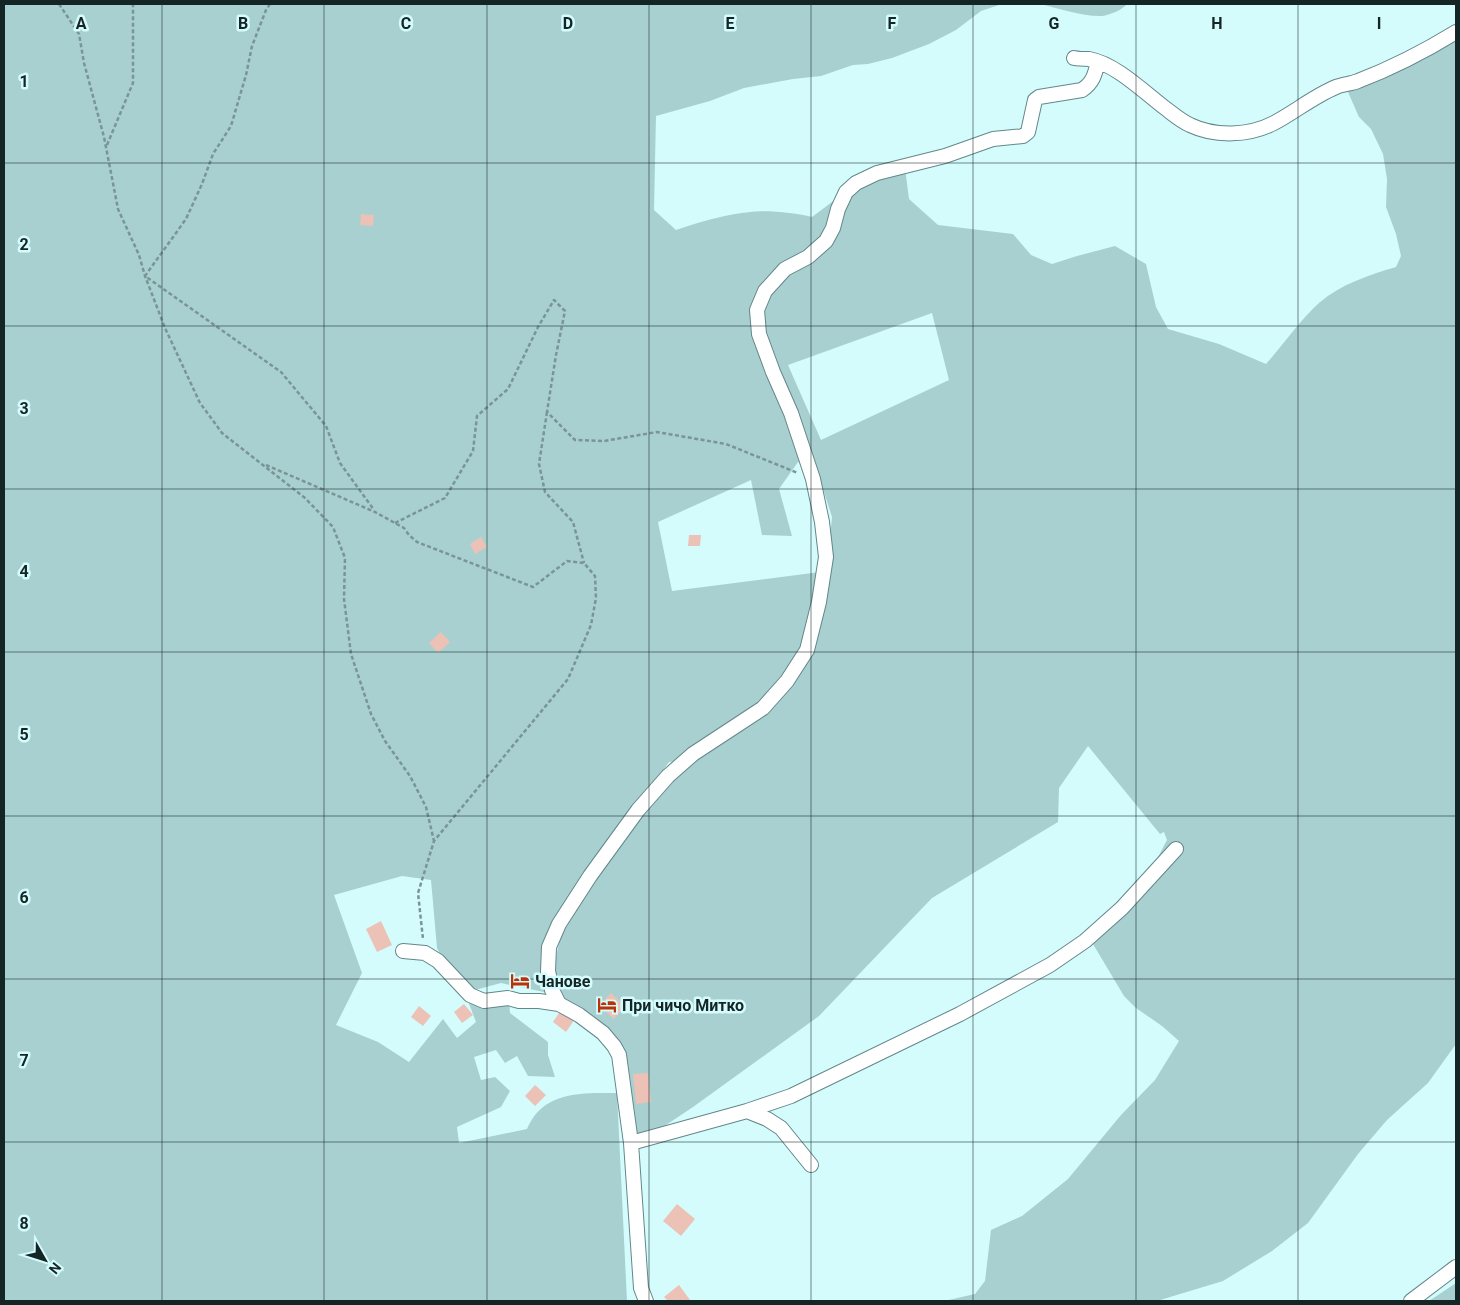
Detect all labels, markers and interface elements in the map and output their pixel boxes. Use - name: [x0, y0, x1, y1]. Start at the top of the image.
- text: A: [76, 14, 87, 33]
- text: B: [238, 14, 248, 33]
- text: C: [401, 14, 411, 33]
- text: D: [563, 14, 573, 33]
- text: E: [726, 14, 735, 33]
- text: F: [888, 14, 897, 33]
- text: G: [1049, 14, 1060, 33]
- text: H: [1211, 14, 1223, 33]
- text: I: [1377, 14, 1381, 33]
- text: 1: [19, 72, 29, 91]
- text: 2: [19, 235, 29, 254]
- text: 3: [19, 399, 29, 418]
- text: 4: [19, 562, 29, 581]
- text: 5: [19, 725, 29, 744]
- text: 6: [19, 888, 29, 907]
- hotel icon: Чанове: [509, 970, 531, 992]
- place label: Чанове: [535, 972, 591, 991]
- hotel icon: При чичо Митко: [596, 994, 618, 1016]
- place label: При чичо Митко: [622, 996, 744, 1015]
- text: 7: [19, 1051, 29, 1070]
- text: 8: [19, 1214, 29, 1233]
- north arrow: [20, 1235, 70, 1285]
- text: N: [46, 1259, 64, 1277]

